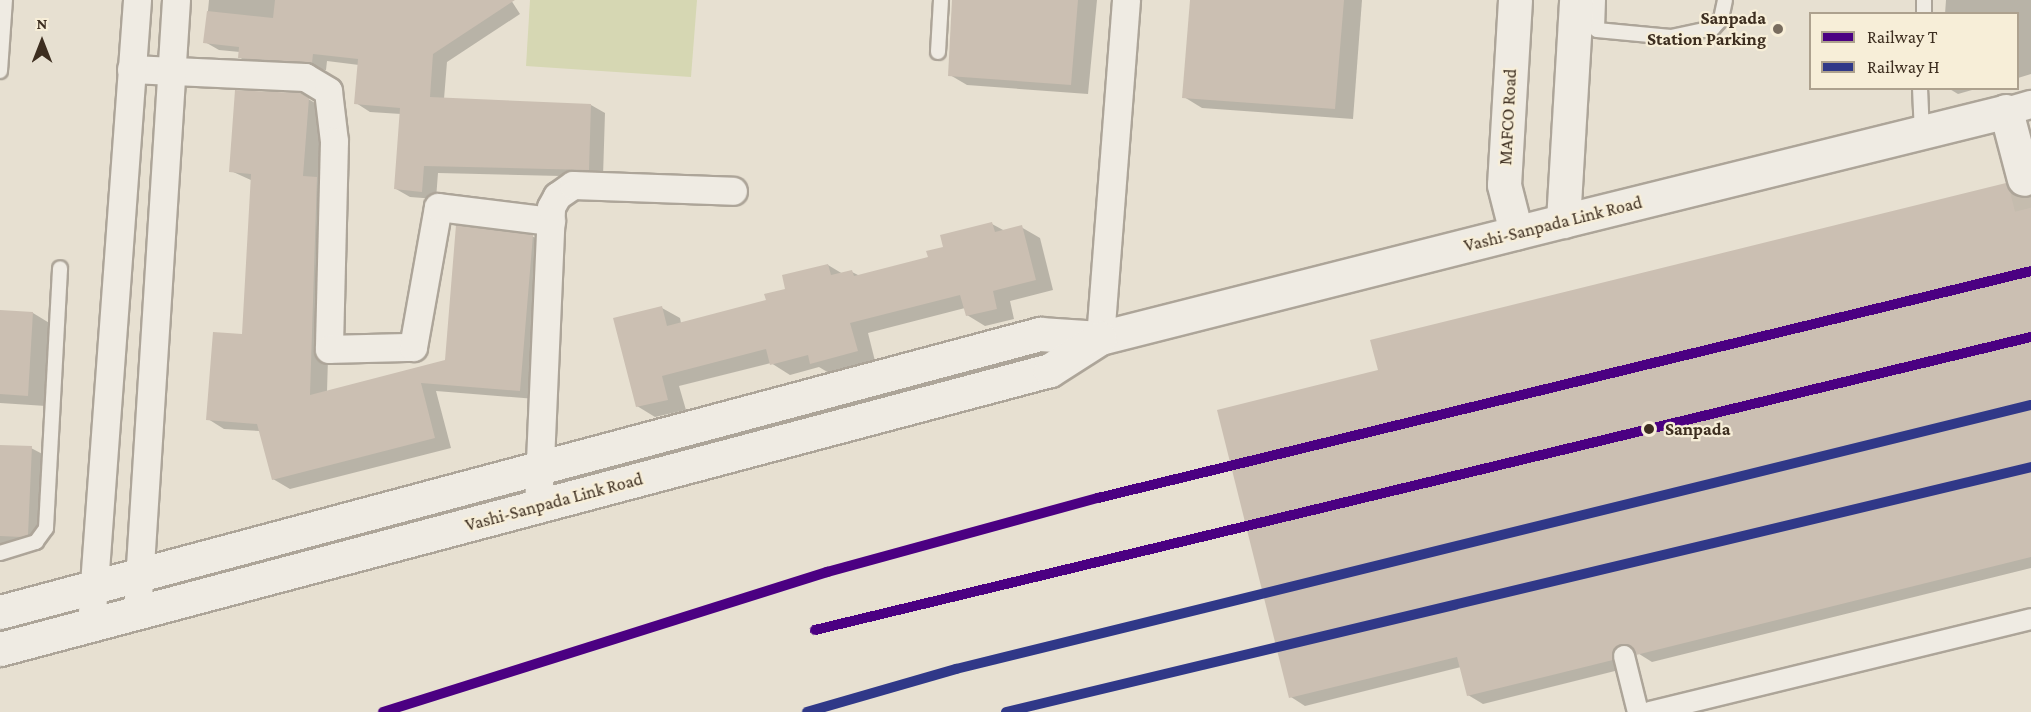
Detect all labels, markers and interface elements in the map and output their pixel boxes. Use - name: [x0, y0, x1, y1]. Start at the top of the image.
- place label: Sanpada Station Parking: [1647, 8, 1766, 50]
- north arrow: [12, 12, 72, 72]
- legend: [1809, 12, 2019, 90]
- text: N: [37, 15, 47, 32]
- marker: Sanpada Station Parking: [1771, 22, 1785, 36]
- text: Railway T: [1867, 27, 1937, 47]
- text: Railway H: [1867, 57, 1939, 77]
- street label: MAFCO Road: [1495, 68, 1521, 166]
- street label: Vashi-Sanpada Link Road: [1462, 191, 1644, 257]
- marker: Sanpada: [1638, 418, 1660, 440]
- place label: Sanpada: [1665, 418, 1730, 440]
- street label: Vashi-Sanpada Link Road: [463, 468, 645, 536]

